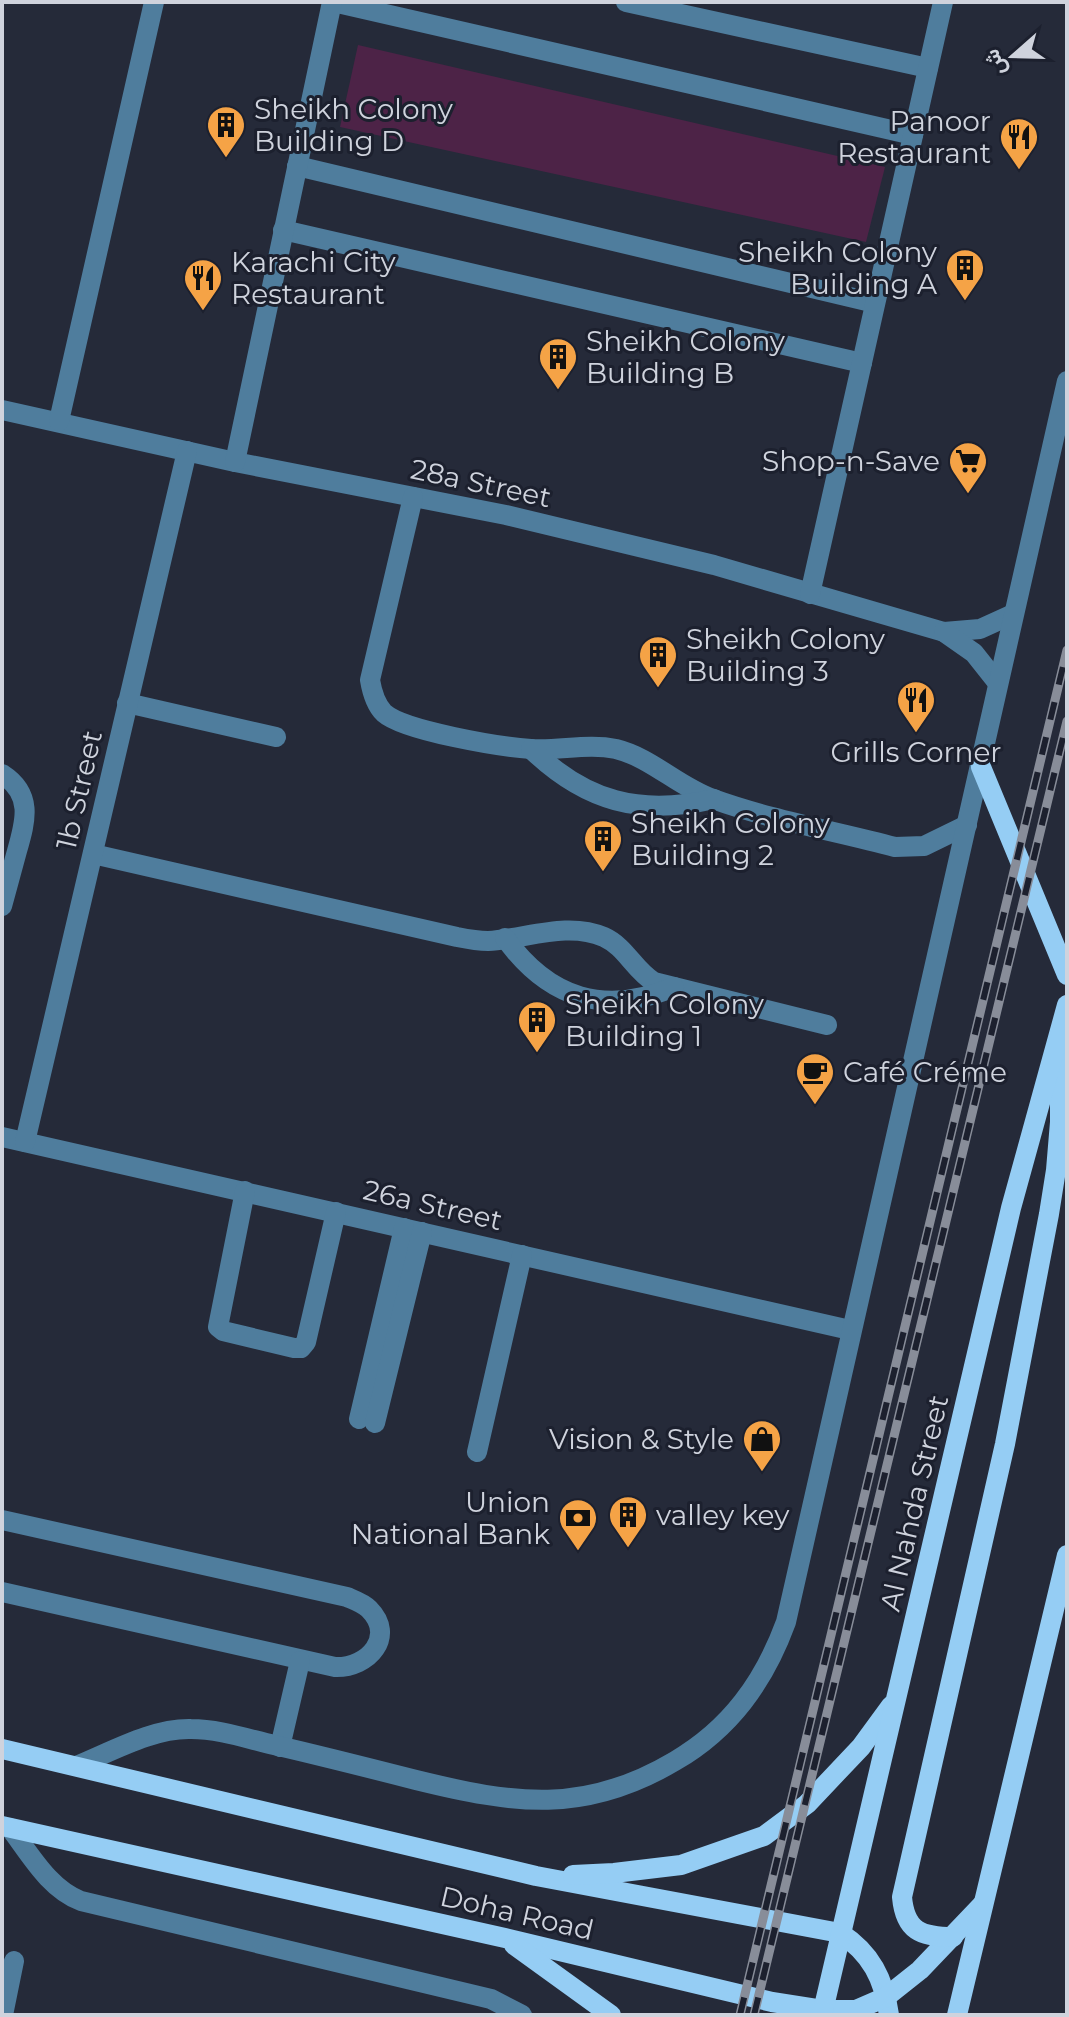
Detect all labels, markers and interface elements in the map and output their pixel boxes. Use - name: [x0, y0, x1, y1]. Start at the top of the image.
- north arrow: [973, 16, 1053, 96]
- text: ش: [977, 46, 1012, 80]
- place label: Sheikh Colony Building D: [254, 92, 454, 158]
- building icon: Sheikh Colony Building D: [205, 104, 247, 159]
- place label: Panoor Restaurant: [837, 104, 991, 170]
- restaurant icon: Panoor Restaurant: [998, 116, 1040, 171]
- place label: Sheikh Colony Building A: [738, 235, 938, 301]
- place label: Karachi City Restaurant: [231, 245, 397, 311]
- building icon: Sheikh Colony Building A: [944, 247, 986, 302]
- restaurant icon: Karachi City Restaurant: [182, 257, 224, 312]
- place label: Sheikh Colony Building B: [586, 324, 786, 390]
- building icon: Sheikh Colony Building B: [537, 336, 579, 391]
- supermarket icon: Shop-n-Save: [947, 440, 989, 495]
- place label: Shop-n-Save: [762, 444, 940, 478]
- street label: 28a Street: [408, 452, 554, 514]
- place label: Sheikh Colony Building 3: [686, 622, 886, 688]
- building icon: Sheikh Colony Building 3: [637, 634, 679, 689]
- restaurant icon: Grills Corner: [895, 679, 937, 734]
- street label: 1b Street: [49, 727, 109, 853]
- place label: Grills Corner: [830, 735, 1002, 769]
- place label: Sheikh Colony Building 2: [631, 806, 831, 872]
- building icon: Sheikh Colony Building 2: [582, 818, 624, 873]
- place label: Sheikh Colony Building 1: [565, 987, 765, 1053]
- building icon: Sheikh Colony Building 1: [516, 999, 558, 1054]
- cafe icon: Café Créme: [794, 1051, 836, 1106]
- place label: Café Créme: [843, 1055, 1007, 1089]
- street label: 26a Street: [360, 1173, 506, 1237]
- street label: Al Nahda Street: [873, 1392, 955, 1614]
- shop icon: Vision & Style: [741, 1418, 783, 1473]
- place label: Vision & Style: [549, 1422, 734, 1456]
- place label: Union National Bank: [351, 1485, 550, 1551]
- building icon: valley key: [607, 1494, 649, 1549]
- bank icon: Union National Bank: [557, 1497, 599, 1552]
- place label: valley key: [656, 1498, 790, 1532]
- street label: Doha Road: [437, 1879, 597, 1947]

